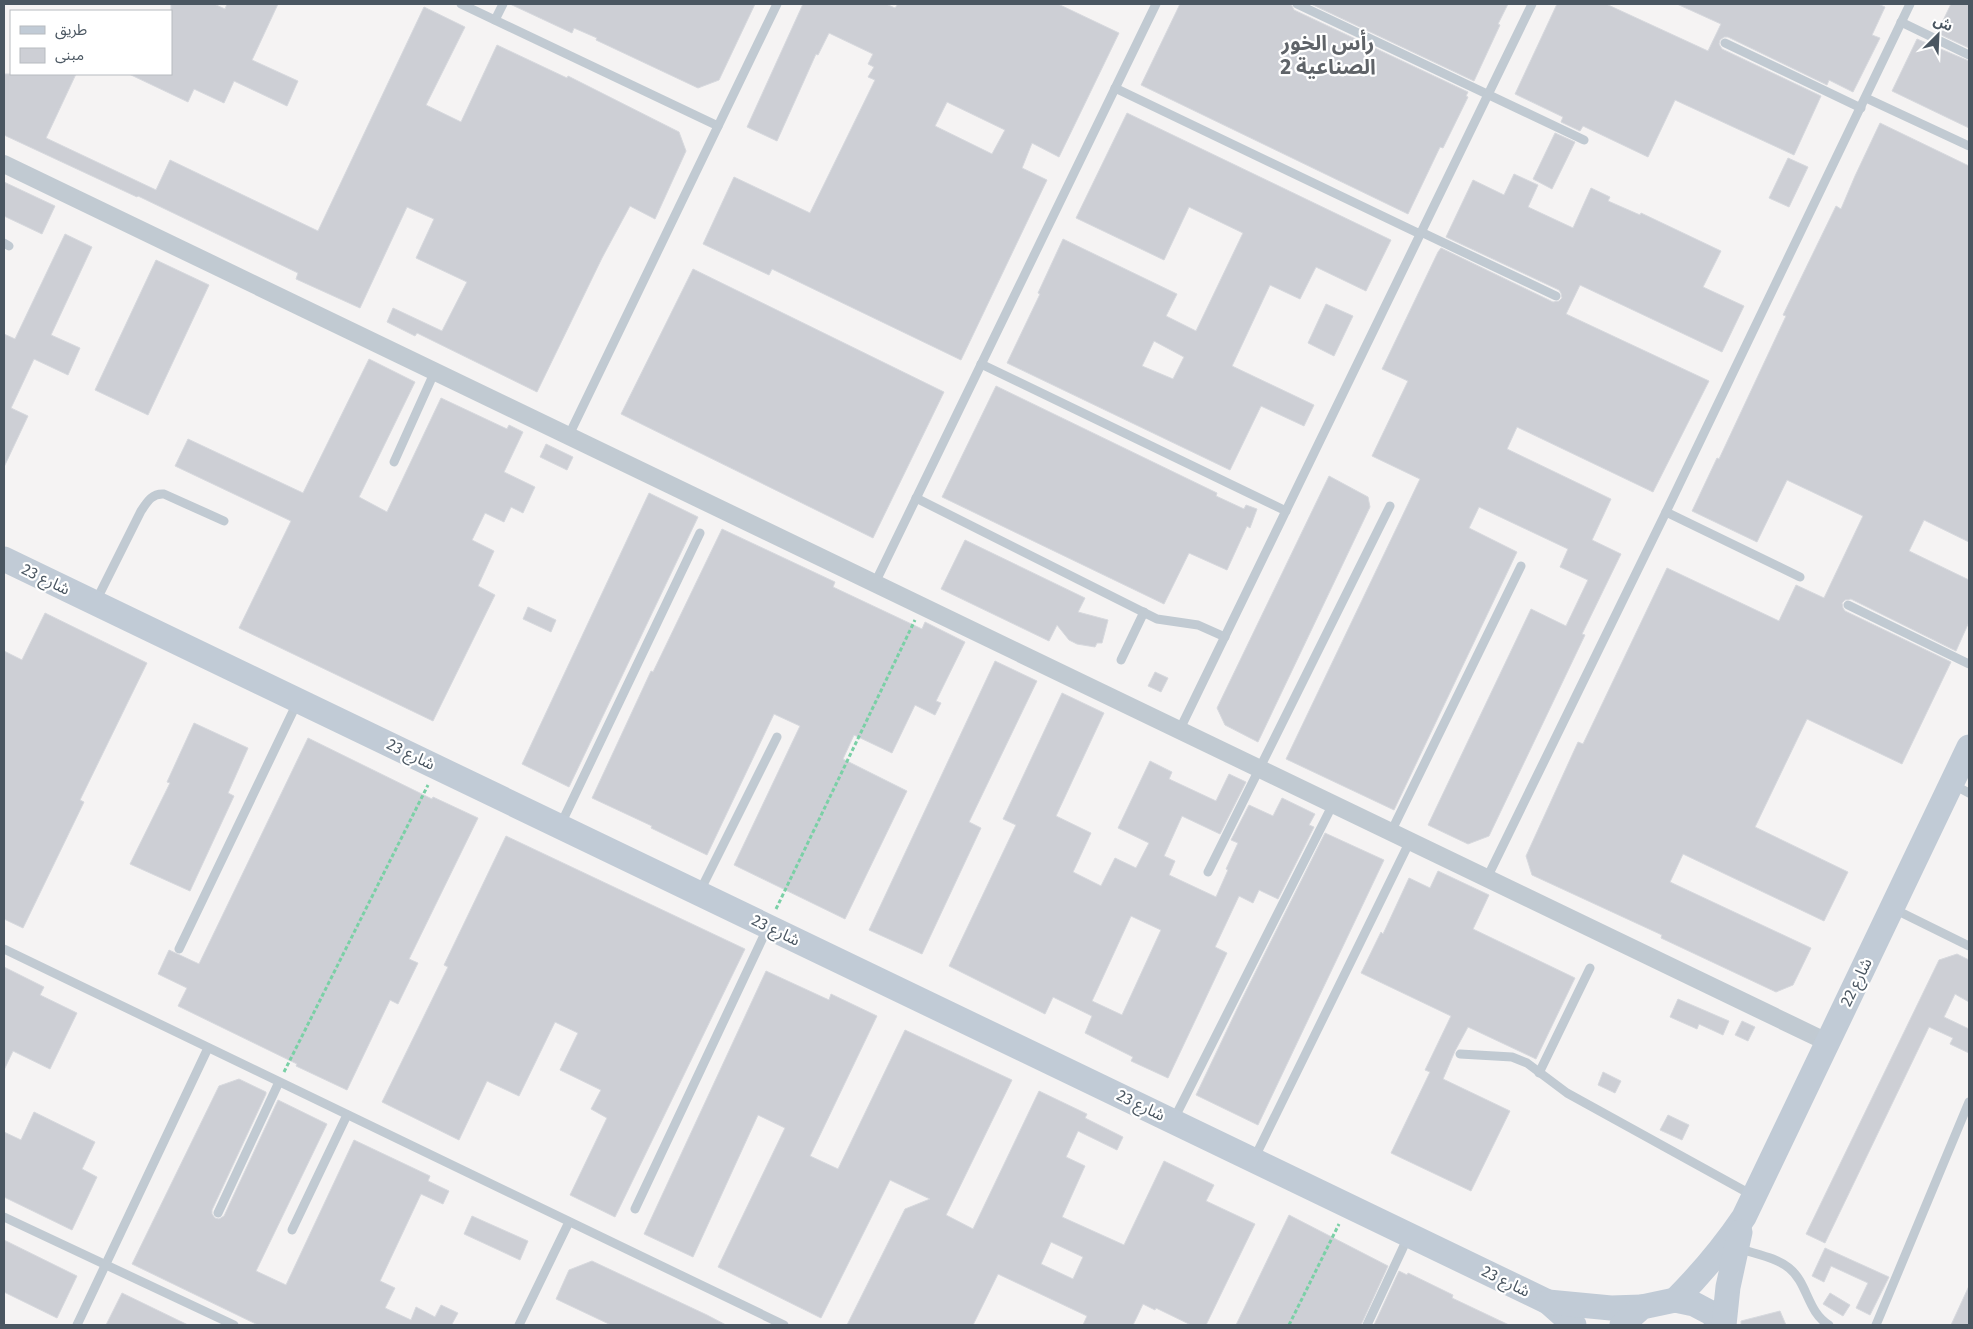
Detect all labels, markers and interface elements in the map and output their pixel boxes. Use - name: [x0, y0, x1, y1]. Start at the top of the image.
- legend: [10, 10, 172, 75]
- north arrow: [1913, 10, 1963, 60]
- text: ش: [1931, 12, 1955, 35]
- text: طريق: [55, 21, 87, 40]
- district label: رأس الخور الصناعية 2: [1280, 29, 1376, 80]
- text: مبنى: [55, 46, 84, 64]
- street label: شارع 23: [17, 559, 73, 601]
- street label: شارع 23: [382, 734, 438, 776]
- street label: شارع 23: [747, 910, 803, 952]
- street label: شارع 22: [1836, 955, 1878, 1011]
- street label: شارع 23: [1112, 1085, 1168, 1127]
- street label: شارع 23: [1477, 1261, 1533, 1303]

